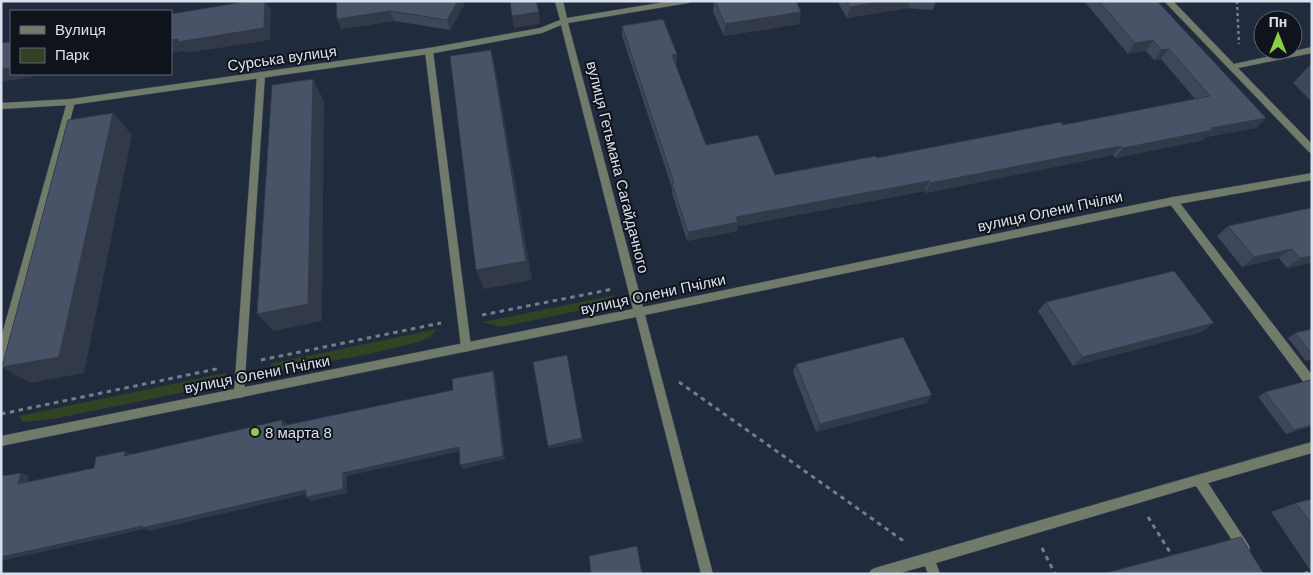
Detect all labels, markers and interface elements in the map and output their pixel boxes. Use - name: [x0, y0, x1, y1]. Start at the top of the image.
- legend: [10, 10, 172, 75]
- north arrow: [1253, 10, 1303, 60]
- text: Пн: [1269, 14, 1287, 30]
- text: Вулиця: [55, 21, 106, 38]
- street label: Сурська вулиця: [226, 42, 338, 74]
- text: Парк: [55, 46, 89, 63]
- street label: вулиця Гетьмана Сагайдачного: [583, 59, 653, 275]
- street label: вулиця Олени Пчілки: [976, 187, 1124, 235]
- street label: вулиця Олени Пчілки: [579, 270, 727, 318]
- street label: вулиця Олени Пчілки: [183, 352, 331, 396]
- place label: 8 марта 8: [265, 424, 332, 441]
- marker: 8 марта 8: [249, 426, 261, 438]

